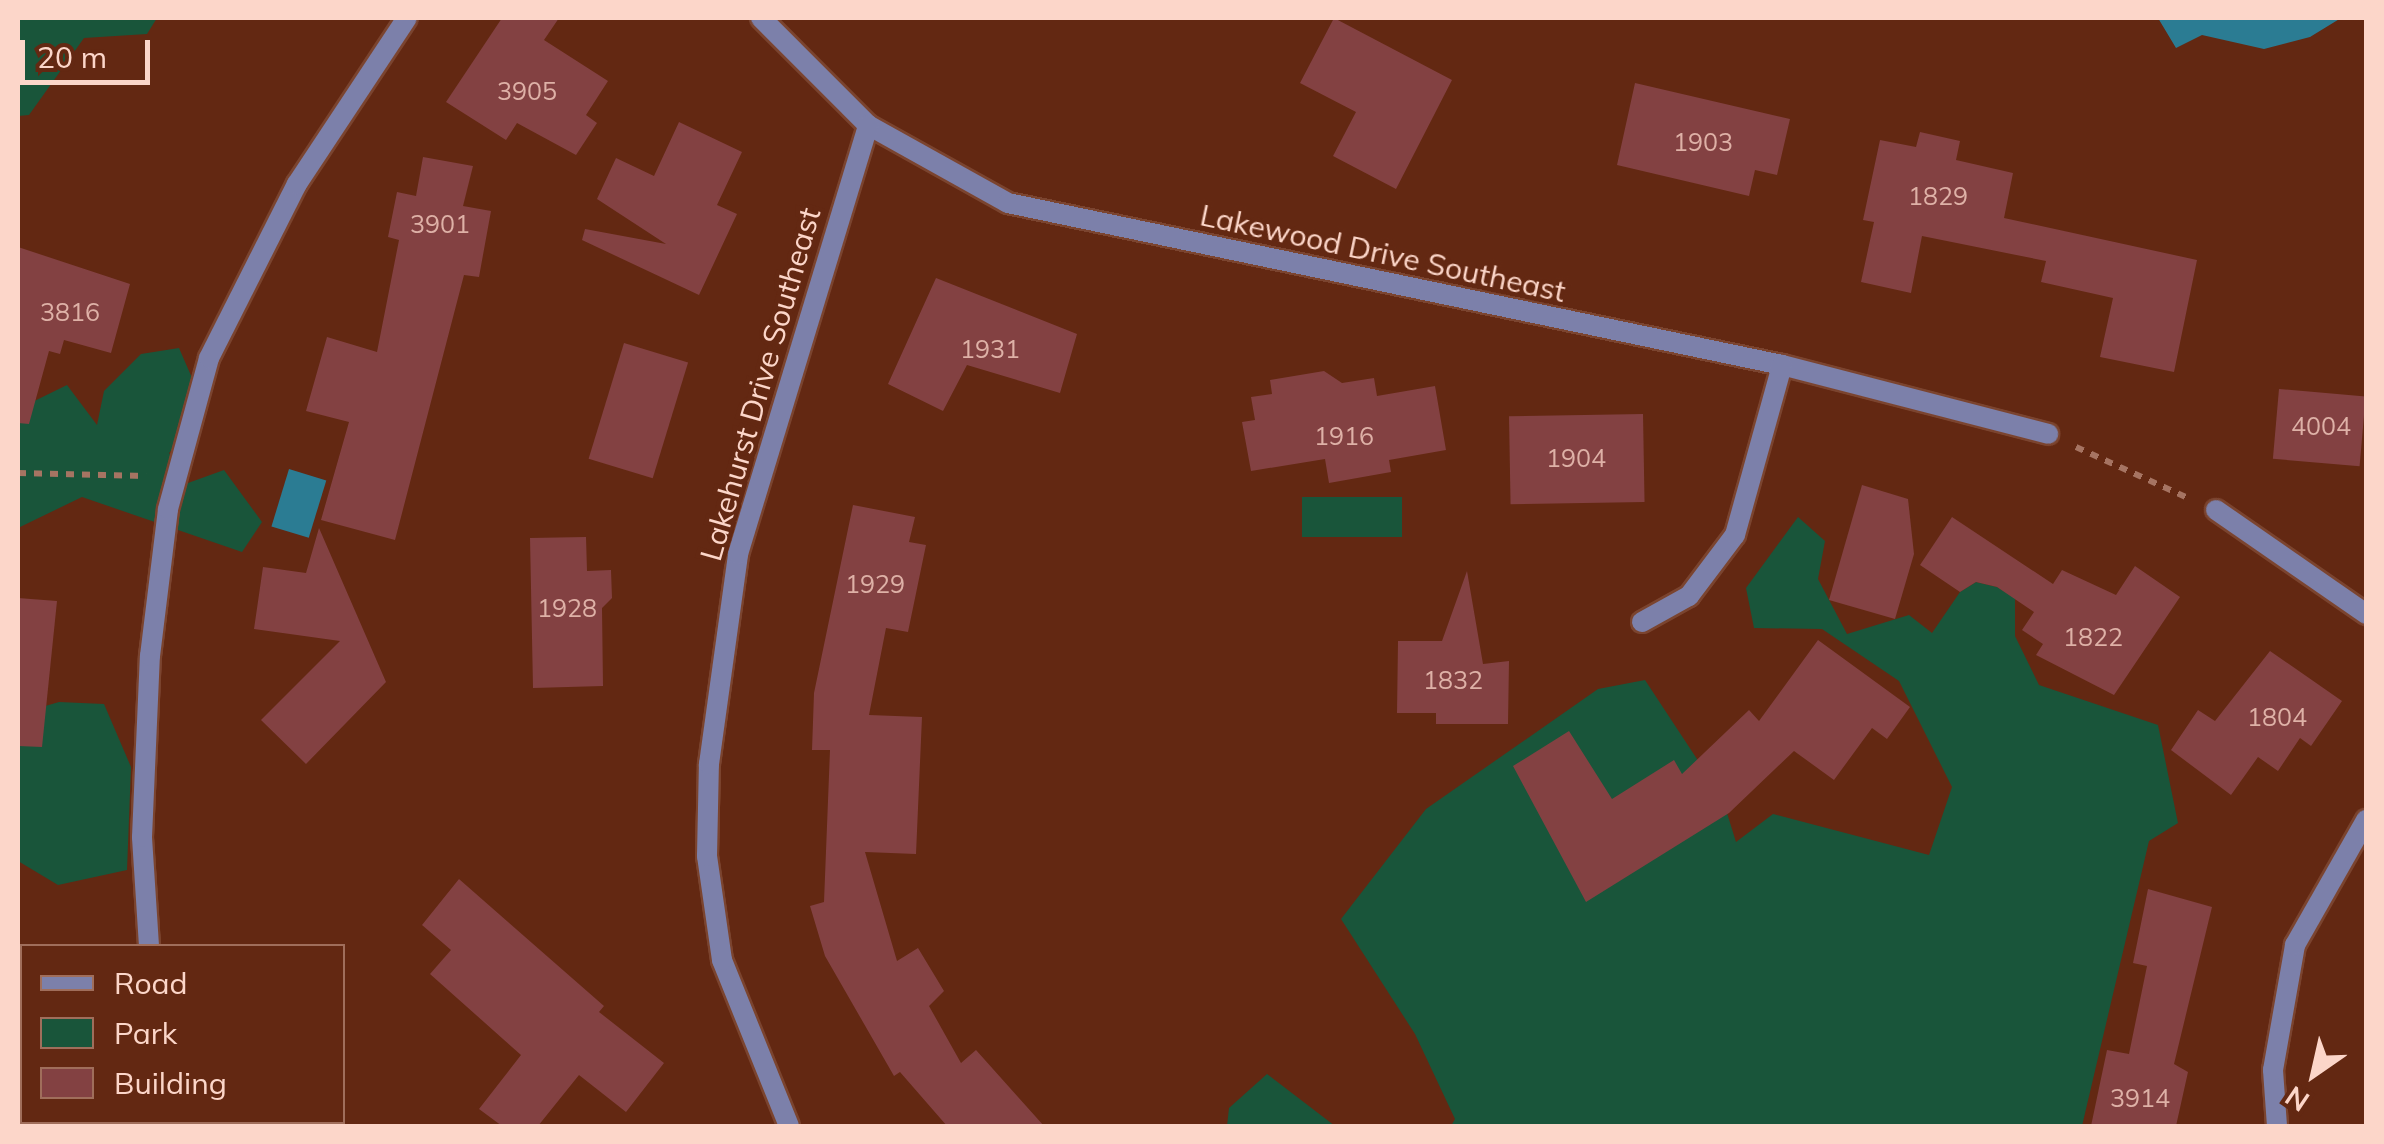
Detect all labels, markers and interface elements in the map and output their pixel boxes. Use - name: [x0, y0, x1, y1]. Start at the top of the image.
- scale bar: [25, 20, 155, 82]
- text: 20 m: [37, 38, 107, 76]
- house number: 3905: [497, 76, 557, 106]
- house number: 1903: [1673, 127, 1733, 157]
- house number: 1829: [1908, 181, 1968, 211]
- street label: Lakewood Drive Southeast: [1197, 197, 1569, 309]
- street label: Lakehurst Drive Southeast: [692, 203, 828, 565]
- house number: 3901: [410, 209, 470, 239]
- house number: 3816: [40, 297, 100, 327]
- house number: 1931: [960, 334, 1020, 364]
- house number: 4004: [2291, 411, 2351, 441]
- house number: 1916: [1314, 421, 1374, 451]
- house number: 1904: [1546, 443, 1606, 473]
- house number: 1929: [845, 569, 905, 599]
- house number: 1928: [537, 593, 597, 623]
- house number: 1822: [2063, 622, 2123, 652]
- house number: 1832: [1423, 665, 1483, 695]
- house number: 1804: [2247, 702, 2307, 732]
- legend: [20, 944, 345, 1124]
- text: Road: [114, 964, 188, 1002]
- text: Park: [114, 1014, 177, 1052]
- north arrow: [2264, 1024, 2364, 1124]
- text: Building: [114, 1064, 227, 1102]
- text: N: [2278, 1079, 2316, 1120]
- house number: 3914: [2110, 1083, 2170, 1113]

